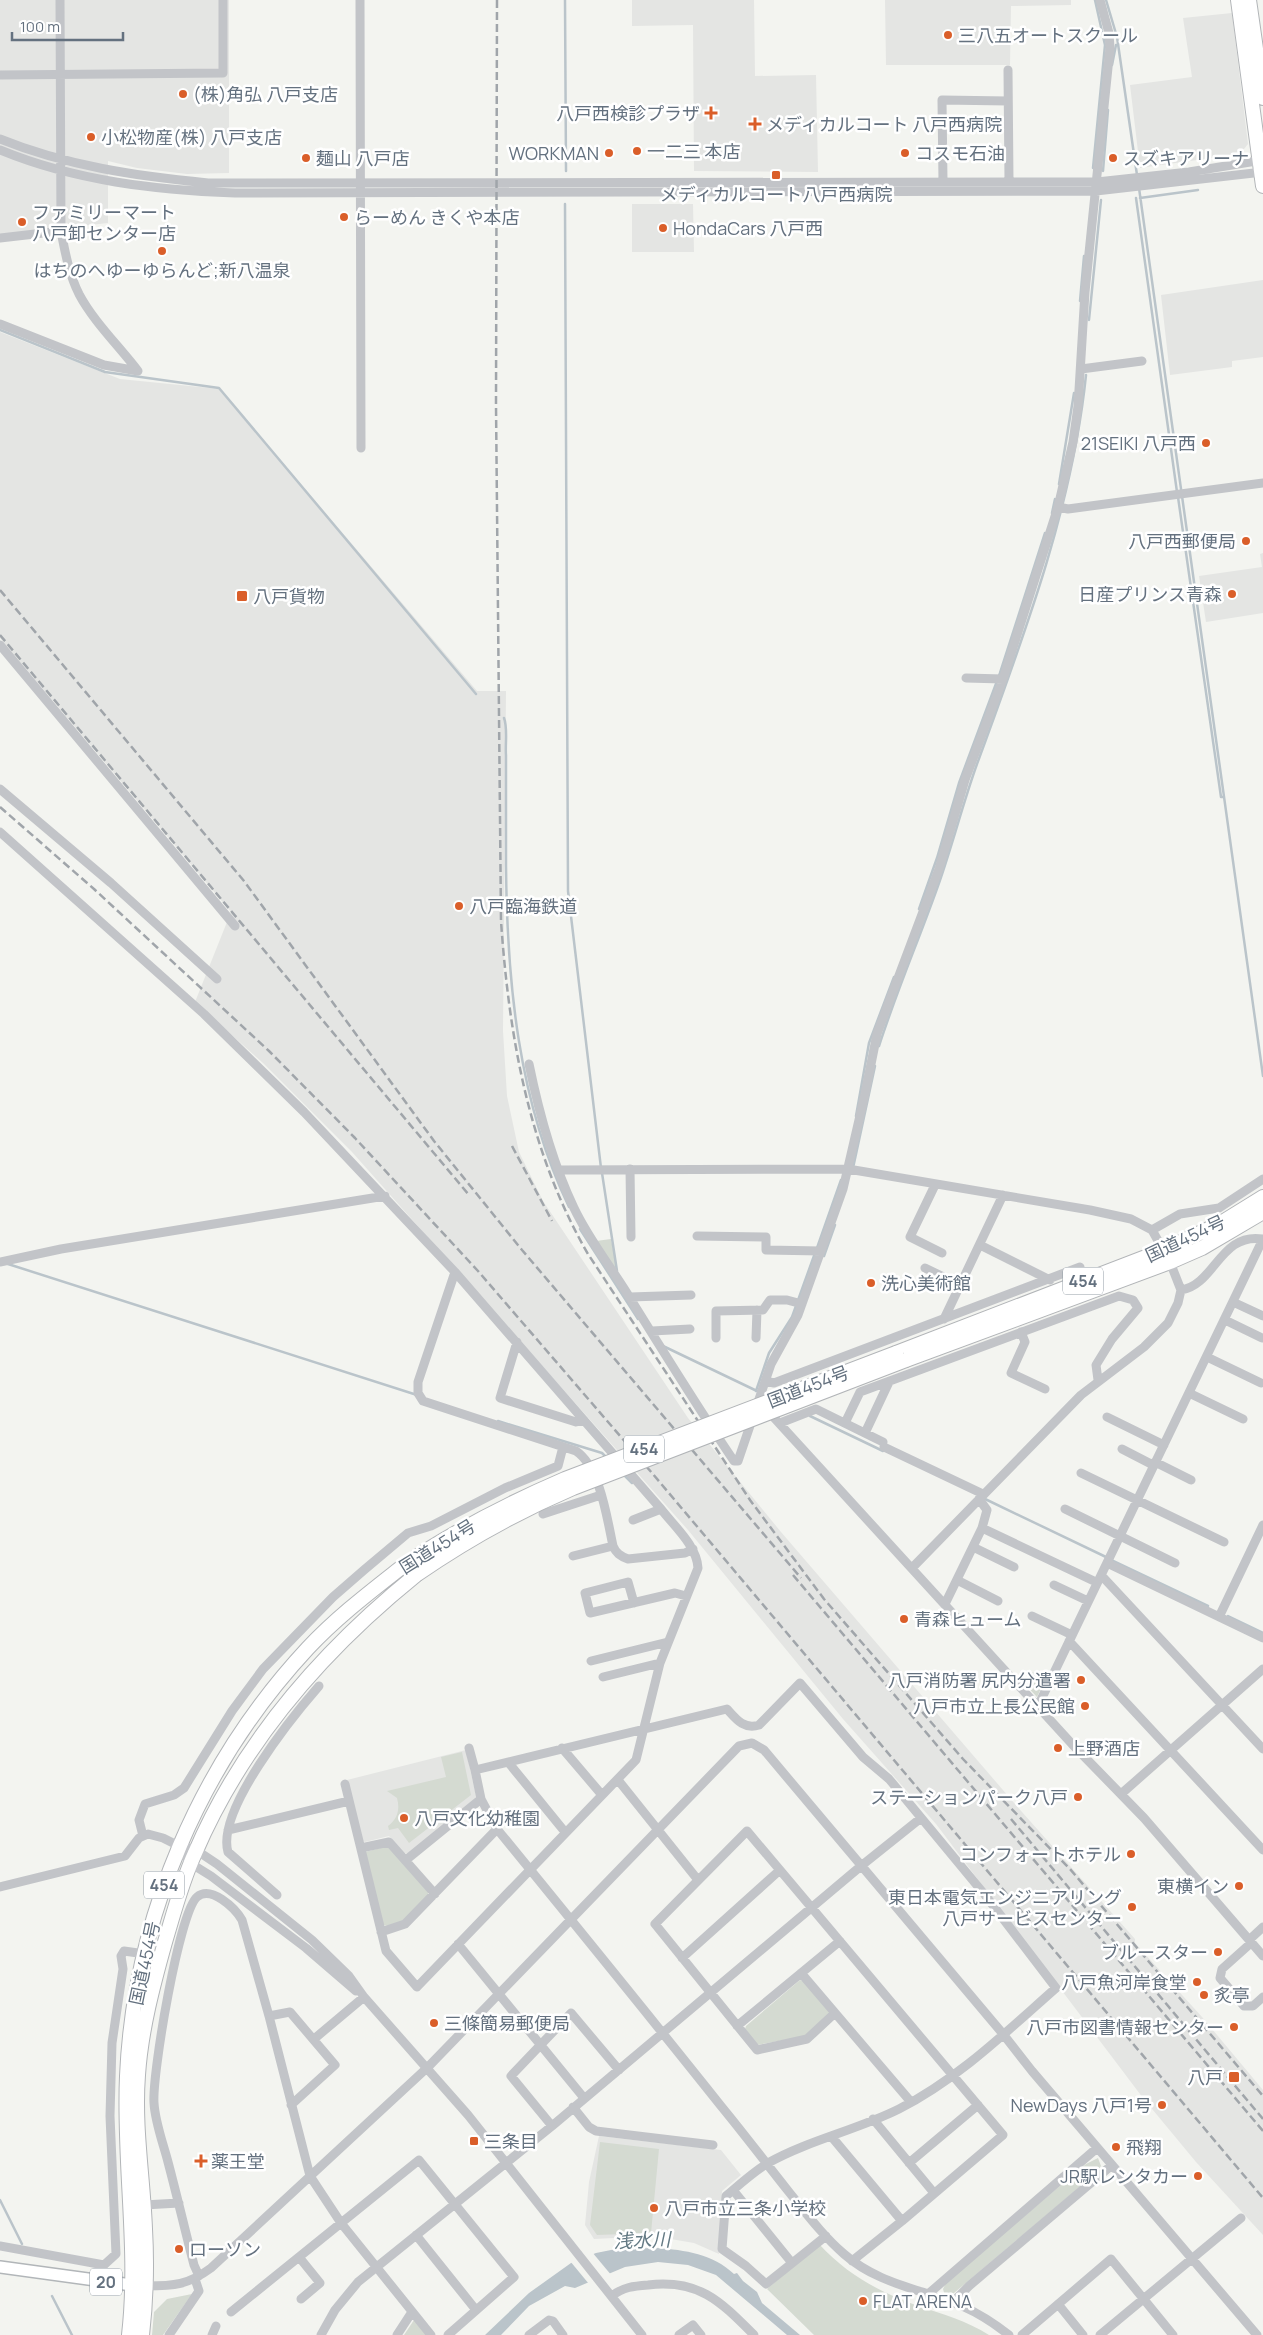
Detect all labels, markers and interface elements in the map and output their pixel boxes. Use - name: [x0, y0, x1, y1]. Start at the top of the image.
- scale bar: [12, 10, 124, 42]
- text: 100 m: [20, 16, 60, 37]
- place label: 三八五オートスクール: [958, 23, 1138, 47]
- marker: 三八五オートスクール: [942, 29, 954, 41]
- place label: (株)角弘 八戸支店: [193, 82, 338, 106]
- marker: (株)角弘 八戸支店: [177, 88, 189, 100]
- place label: 八戸西検診プラザ: [556, 101, 700, 125]
- marker: 八戸西検診プラザ: [704, 106, 718, 120]
- place label: メディカルコート 八戸西病院: [766, 112, 1002, 136]
- marker: メディカルコート 八戸西病院: [748, 117, 762, 131]
- place label: 小松物産(株) 八戸支店: [101, 125, 282, 149]
- marker: 小松物産(株) 八戸支店: [85, 131, 97, 143]
- place label: 一二三 本店: [647, 139, 741, 163]
- place label: WORKMAN: [509, 141, 599, 165]
- place label: コスモ石油: [915, 141, 1005, 165]
- marker: 一二三 本店: [631, 145, 643, 157]
- place label: 麺山 八戸店: [316, 146, 410, 170]
- place label: スズキアリーナ: [1123, 146, 1249, 170]
- marker: WORKMAN: [603, 147, 615, 159]
- marker: コスモ石油: [899, 147, 911, 159]
- marker: 麺山 八戸店: [300, 152, 312, 164]
- marker: スズキアリーナ: [1107, 152, 1119, 164]
- marker: メディカルコート八戸西病院: [770, 169, 782, 181]
- place label: メディカルコート八戸西病院: [660, 182, 892, 206]
- place label: ファミリーマート 八戸卸センター店: [32, 200, 176, 245]
- place label: らーめん きくや本店: [354, 205, 520, 229]
- marker: らーめん きくや本店: [338, 211, 350, 223]
- marker: ファミリーマート 八戸卸センター店: [16, 216, 28, 228]
- place label: HondaCars 八戸西: [673, 216, 823, 240]
- marker: HondaCars 八戸西: [657, 222, 669, 234]
- marker: はちのへゆーゆらんど;新八温泉: [156, 245, 168, 257]
- place label: はちのへゆーゆらんど;新八温泉: [34, 258, 290, 282]
- place label: 21SEIKI 八戸西: [1081, 431, 1196, 455]
- marker: 21SEIKI 八戸西: [1200, 437, 1212, 449]
- place label: 八戸西郵便局: [1128, 529, 1236, 553]
- marker: 八戸西郵便局: [1240, 535, 1252, 547]
- place label: 日産プリンス青森: [1078, 582, 1222, 606]
- place label: 八戸貨物: [253, 584, 325, 608]
- marker: 日産プリンス青森: [1226, 588, 1238, 600]
- marker: 八戸貨物: [235, 589, 249, 603]
- place label: 八戸臨海鉄道: [469, 894, 577, 918]
- marker: 八戸臨海鉄道: [453, 900, 465, 912]
- street label: 国道454号: [1141, 1209, 1229, 1267]
- road number: 454: [1063, 1268, 1103, 1294]
- place label: 洗心美術館: [881, 1271, 971, 1295]
- marker: 洗心美術館: [865, 1277, 877, 1289]
- street label: 国道454号: [764, 1359, 852, 1413]
- road number: 454: [624, 1436, 664, 1462]
- street label: 国道454号: [394, 1513, 480, 1579]
- place label: 青森ヒューム: [914, 1607, 1021, 1631]
- marker: 青森ヒューム: [898, 1613, 910, 1625]
- place label: 八戸消防署 尻内分遣署: [887, 1668, 1071, 1692]
- marker: 八戸消防署 尻内分遣署: [1075, 1674, 1087, 1686]
- place label: 八戸市立上長公民館: [913, 1694, 1075, 1718]
- marker: 八戸市立上長公民館: [1079, 1700, 1091, 1712]
- place label: 上野酒店: [1068, 1736, 1140, 1760]
- marker: 上野酒店: [1052, 1742, 1064, 1754]
- place label: ステーションパーク八戸: [870, 1785, 1068, 1809]
- marker: ステーションパーク八戸: [1072, 1791, 1084, 1803]
- place label: 八戸文化幼稚園: [414, 1806, 540, 1830]
- marker: 八戸文化幼稚園: [398, 1812, 410, 1824]
- place label: コンフォートホテル: [960, 1842, 1121, 1866]
- marker: コンフォートホテル: [1125, 1848, 1137, 1860]
- road number: 454: [144, 1872, 184, 1898]
- place label: 東横イン: [1157, 1874, 1229, 1898]
- marker: 東横イン: [1233, 1880, 1245, 1892]
- place label: 東日本電気エンジニアリング 八戸サービスセンター: [888, 1885, 1122, 1930]
- marker: 東日本電気エンジニアリング 八戸サービスセンター: [1126, 1901, 1138, 1913]
- street label: 国道454号: [123, 1919, 165, 2007]
- place label: ブルースター: [1101, 1940, 1208, 1964]
- marker: ブルースター: [1212, 1946, 1224, 1958]
- place label: 八戸魚河岸食堂: [1061, 1970, 1187, 1994]
- marker: 八戸魚河岸食堂: [1191, 1976, 1203, 1988]
- place label: 炙亭: [1214, 1983, 1250, 2007]
- marker: 炙亭: [1198, 1989, 1210, 2001]
- place label: 三條簡易郵便局: [444, 2011, 570, 2035]
- place label: 八戸市図書情報センター: [1026, 2015, 1224, 2039]
- marker: 三條簡易郵便局: [428, 2017, 440, 2029]
- marker: 八戸市図書情報センター: [1228, 2021, 1240, 2033]
- place label: 八戸: [1187, 2065, 1223, 2089]
- marker: 八戸: [1227, 2070, 1241, 2084]
- place label: NewDays 八戸1号: [1011, 2093, 1152, 2117]
- marker: NewDays 八戸1号: [1156, 2099, 1168, 2111]
- place label: 三条目: [484, 2129, 538, 2153]
- marker: 三条目: [468, 2135, 480, 2147]
- place label: 飛翔: [1126, 2135, 1162, 2159]
- marker: 飛翔: [1110, 2141, 1122, 2153]
- place label: 薬王堂: [211, 2149, 265, 2173]
- marker: 薬王堂: [195, 2155, 207, 2167]
- place label: JR駅レンタカー: [1060, 2164, 1188, 2188]
- marker: JR駅レンタカー: [1192, 2170, 1204, 2182]
- place label: 八戸市立三条小学校: [664, 2196, 826, 2220]
- marker: 八戸市立三条小学校: [648, 2202, 660, 2214]
- water label: 浅水川: [613, 2226, 673, 2254]
- place label: ローソン: [189, 2237, 261, 2261]
- marker: ローソン: [173, 2243, 185, 2255]
- road number: 20: [90, 2268, 122, 2296]
- place label: FLAT ARENA: [873, 2289, 973, 2313]
- marker: FLAT ARENA: [857, 2295, 869, 2307]

